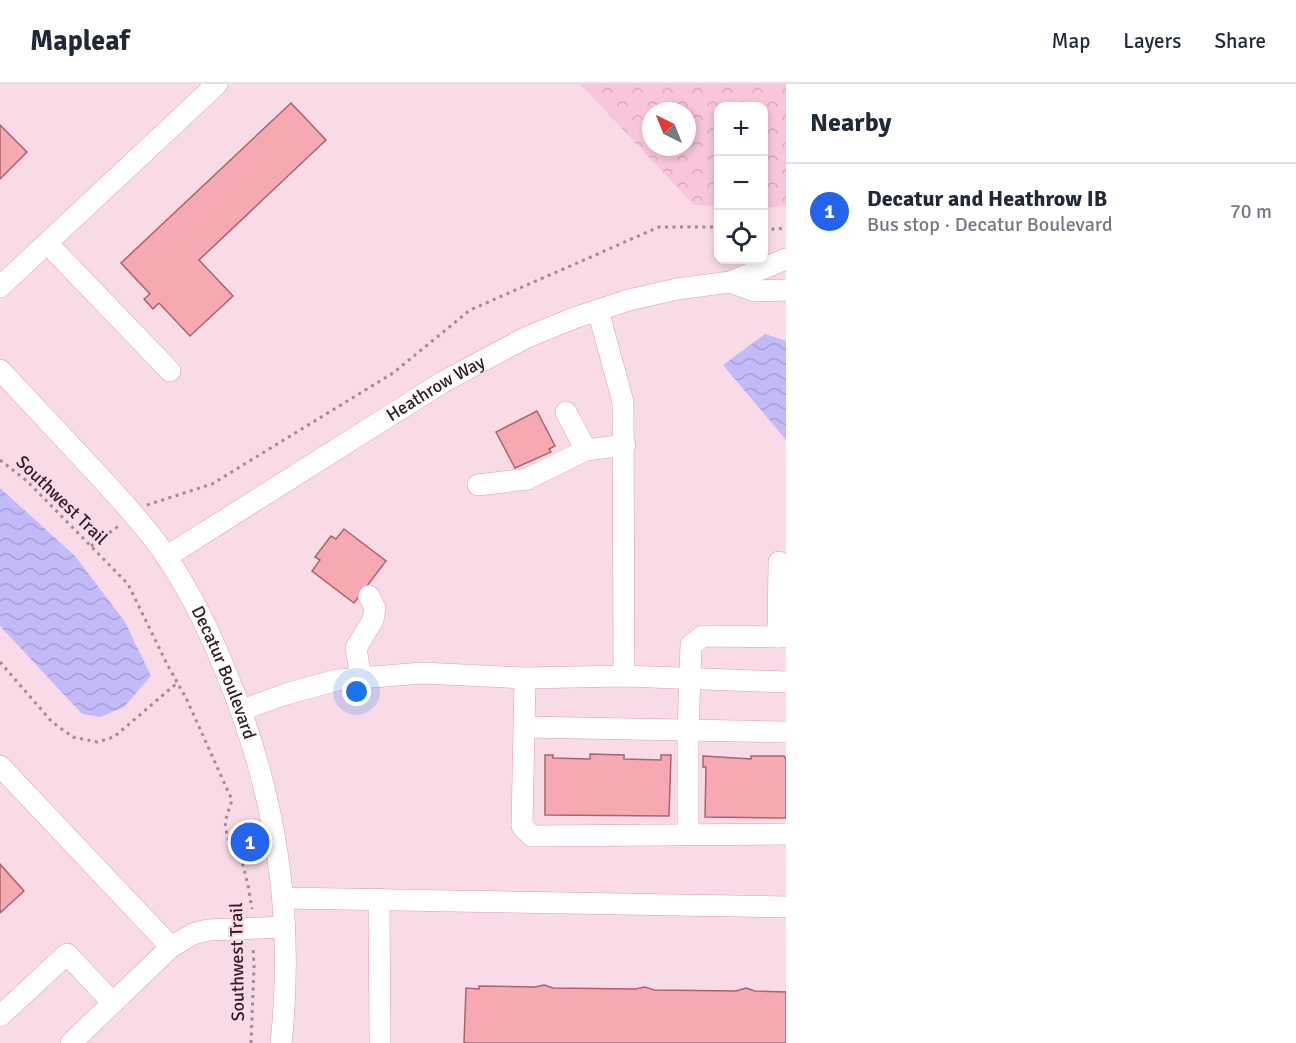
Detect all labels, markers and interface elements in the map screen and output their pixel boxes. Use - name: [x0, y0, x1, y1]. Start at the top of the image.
- text: Mapleaf: [30, 24, 130, 58]
- text: Map: [1052, 28, 1090, 54]
- text: Layers: [1123, 28, 1181, 54]
- text: Share: [1214, 28, 1266, 54]
- north arrow: [642, 102, 696, 156]
- map controls: [714, 102, 768, 264]
- button: +: [714, 102, 768, 156]
- text: Nearby: [810, 107, 891, 139]
- button: −: [714, 156, 768, 210]
- text: Decatur and Heathrow IB: [867, 185, 1107, 212]
- text: 1: [824, 199, 835, 224]
- text: 70 m: [1230, 199, 1272, 224]
- button: locate: [714, 210, 768, 264]
- text: Bus stop · Decatur Boulevard: [867, 212, 1113, 237]
- street label: Heathrow Way: [382, 350, 489, 426]
- street label: Southwest Trail: [12, 451, 112, 549]
- street label: Decatur Boulevard: [187, 602, 261, 742]
- your location: [342, 677, 371, 706]
- pin: 1: [230, 820, 270, 864]
- street label: Southwest Trail: [225, 902, 249, 1022]

